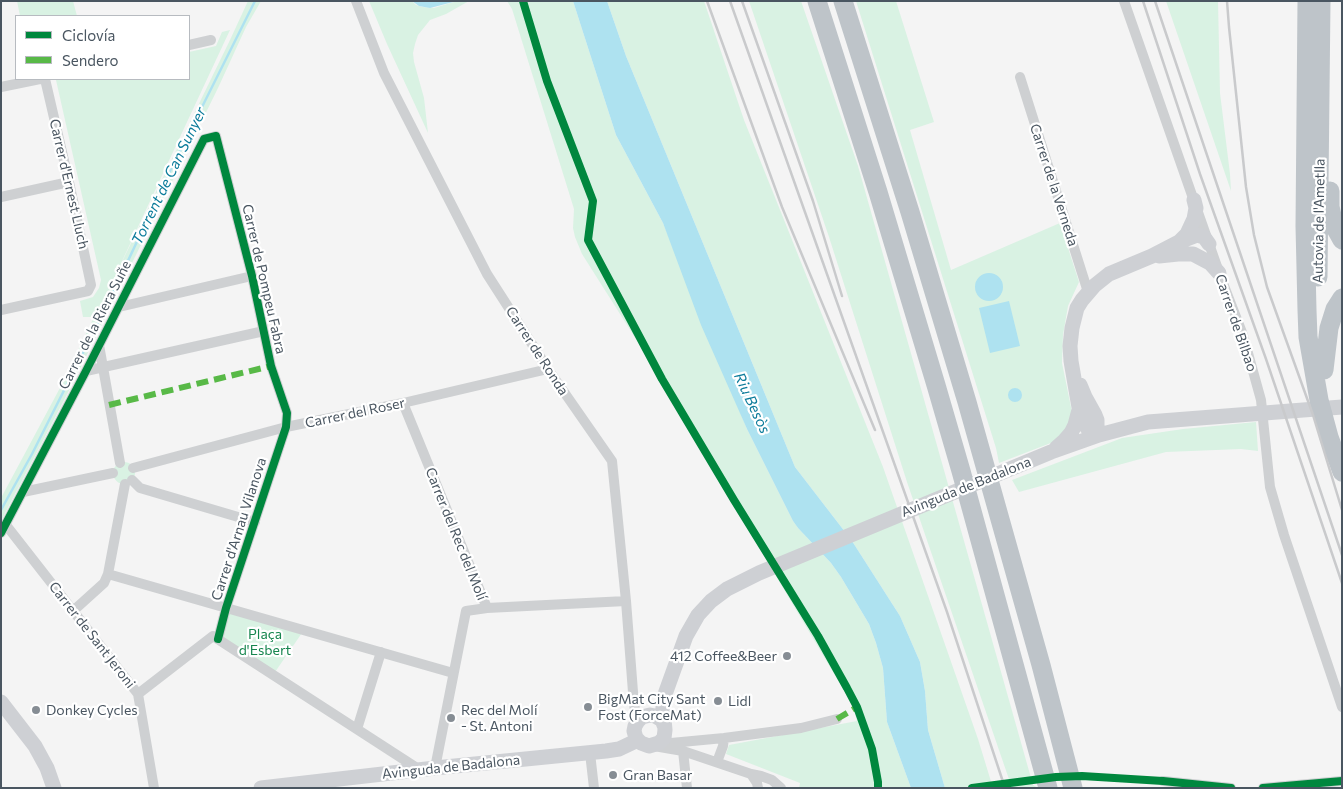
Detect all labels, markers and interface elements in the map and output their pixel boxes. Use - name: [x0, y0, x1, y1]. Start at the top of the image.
- legend: [15, 15, 190, 80]
- text: Ciclovía: [62, 26, 115, 44]
- text: Sendero: [62, 51, 119, 69]
- water label: Torrent de Can Sunyer: [128, 104, 210, 248]
- street label: Carrer d'Ernest Lluch: [46, 117, 92, 251]
- street label: Carrer de la Verneda: [1026, 122, 1082, 248]
- street label: Autovia de l'Ametlla: [1310, 158, 1328, 284]
- street label: Carrer de Pompeu Fabra: [239, 203, 289, 355]
- street label: Carrer de la Riera Suñe: [55, 258, 135, 392]
- street label: Carrer de Bilbao: [1211, 272, 1261, 374]
- street label: Carrer de Ronda: [502, 303, 572, 399]
- water label: Riu Besòs: [730, 370, 774, 436]
- street label: Carrer del Roser: [304, 394, 406, 432]
- street label: Avinguda de Badalona: [899, 453, 1033, 521]
- street label: Carrer d'Arnau Vilanova: [208, 455, 270, 603]
- street label: Carrer del Rec del Molí: [422, 465, 490, 603]
- street label: Carrer de Sant Jeroni: [45, 578, 139, 692]
- park label: Plaça d'Esbert: [239, 626, 291, 658]
- place label: 412 Coffee&Beer: [670, 648, 777, 664]
- marker: 412 Coffee&Beer: [781, 650, 793, 662]
- place label: BigMat City Sant Fost (ForceMat): [598, 691, 705, 724]
- place label: Lidl: [728, 693, 751, 709]
- marker: Lidl: [712, 695, 724, 707]
- marker: BigMat City Sant Fost (ForceMat): [582, 701, 594, 713]
- place label: Donkey Cycles: [46, 702, 138, 718]
- place label: Rec del Molí - St. Antoni: [461, 702, 538, 734]
- marker: Donkey Cycles: [30, 704, 42, 716]
- marker: Rec del Molí - St. Antoni: [445, 712, 457, 724]
- street label: Avinguda de Badalona: [381, 751, 521, 783]
- place label: Gran Basar: [623, 767, 692, 783]
- marker: Gran Basar: [607, 769, 619, 781]

